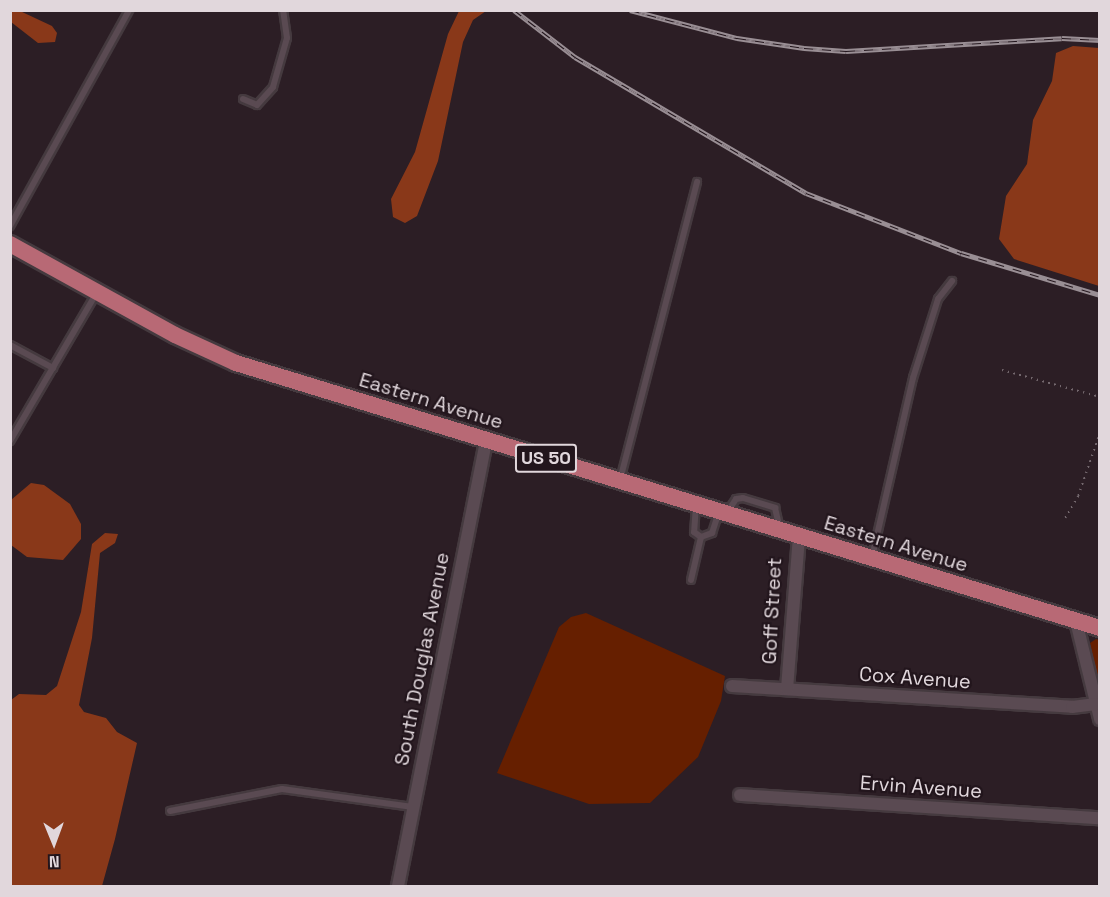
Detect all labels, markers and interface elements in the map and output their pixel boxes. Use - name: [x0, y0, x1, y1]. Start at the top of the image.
- street label: Eastern Avenue: [356, 368, 506, 434]
- road number: US 50: [514, 443, 578, 473]
- street label: Eastern Avenue: [821, 511, 971, 577]
- street label: South Douglas Avenue: [390, 550, 454, 768]
- street label: Goff Street: [757, 557, 787, 665]
- street label: Cox Avenue: [858, 662, 972, 694]
- street label: Ervin Avenue: [859, 771, 983, 803]
- north arrow: [24, 813, 84, 873]
- text: N: [49, 851, 60, 872]

